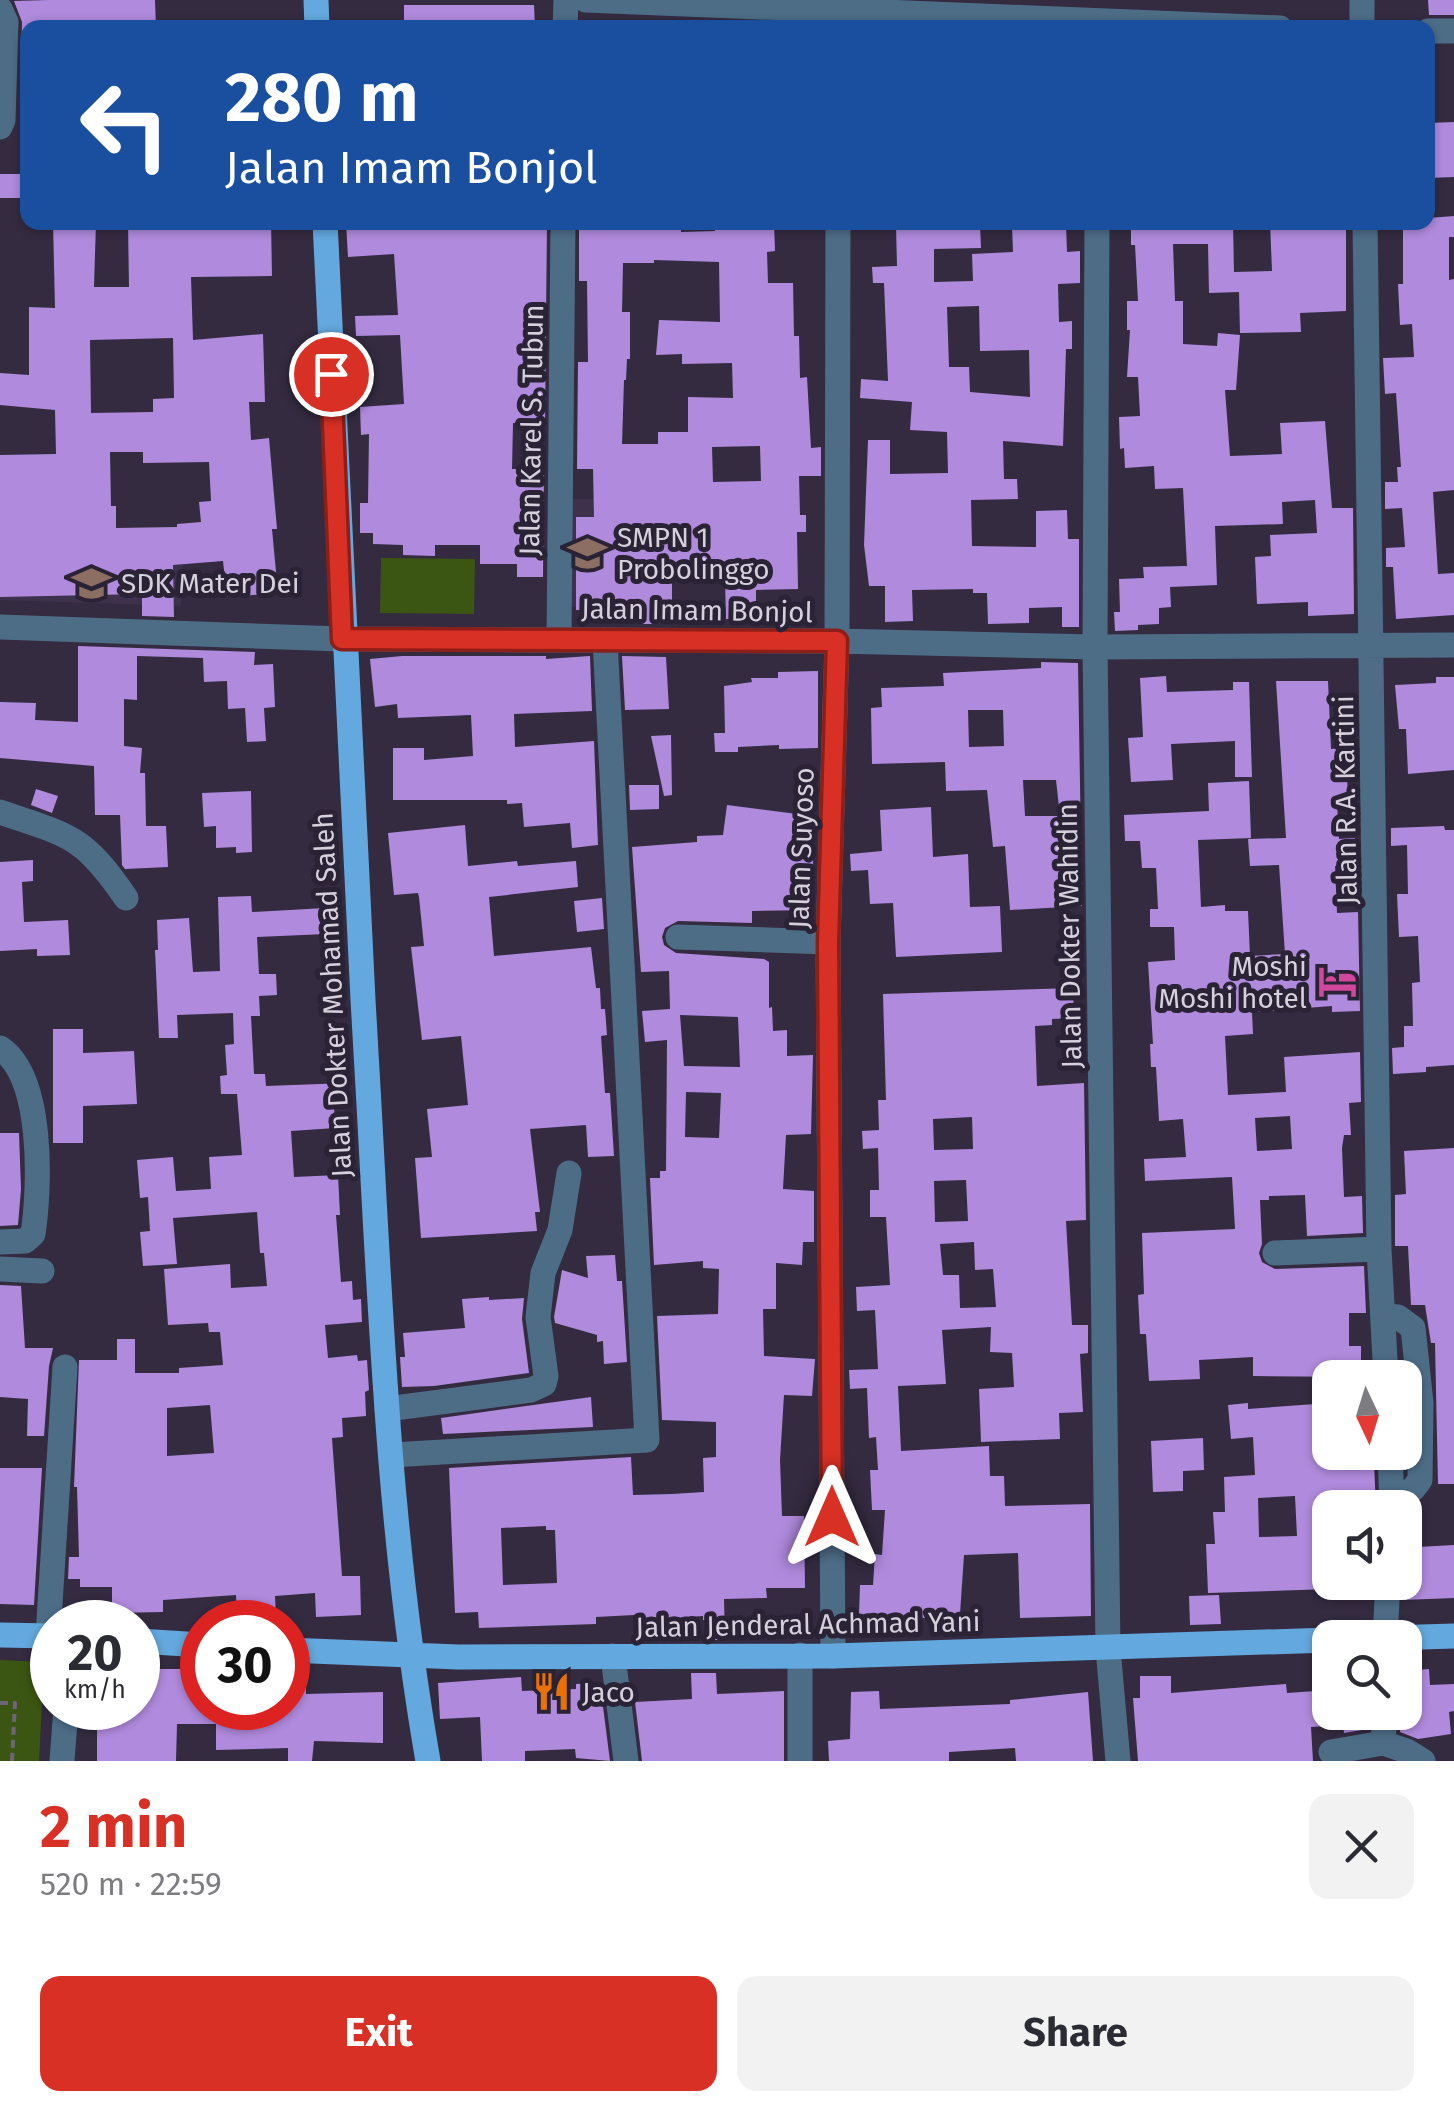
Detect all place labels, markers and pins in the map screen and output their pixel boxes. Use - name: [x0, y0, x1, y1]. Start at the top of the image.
- pin: [289, 332, 374, 417]
- place label: SMPN 1 Probolinggo: [617, 521, 770, 586]
- school or university icon: SMPN 1 Probolinggo: [566, 532, 608, 574]
- school or university icon: SDK Mater Dei: [70, 562, 112, 604]
- place label: SDK Mater Dei: [121, 567, 300, 600]
- place label: Moshi Moshi hotel: [1158, 950, 1307, 1015]
- hotel icon: Moshi Moshi hotel: [1316, 961, 1358, 1003]
- restaurant icon: Jaco: [531, 1671, 573, 1713]
- place label: Jaco: [582, 1676, 635, 1709]

